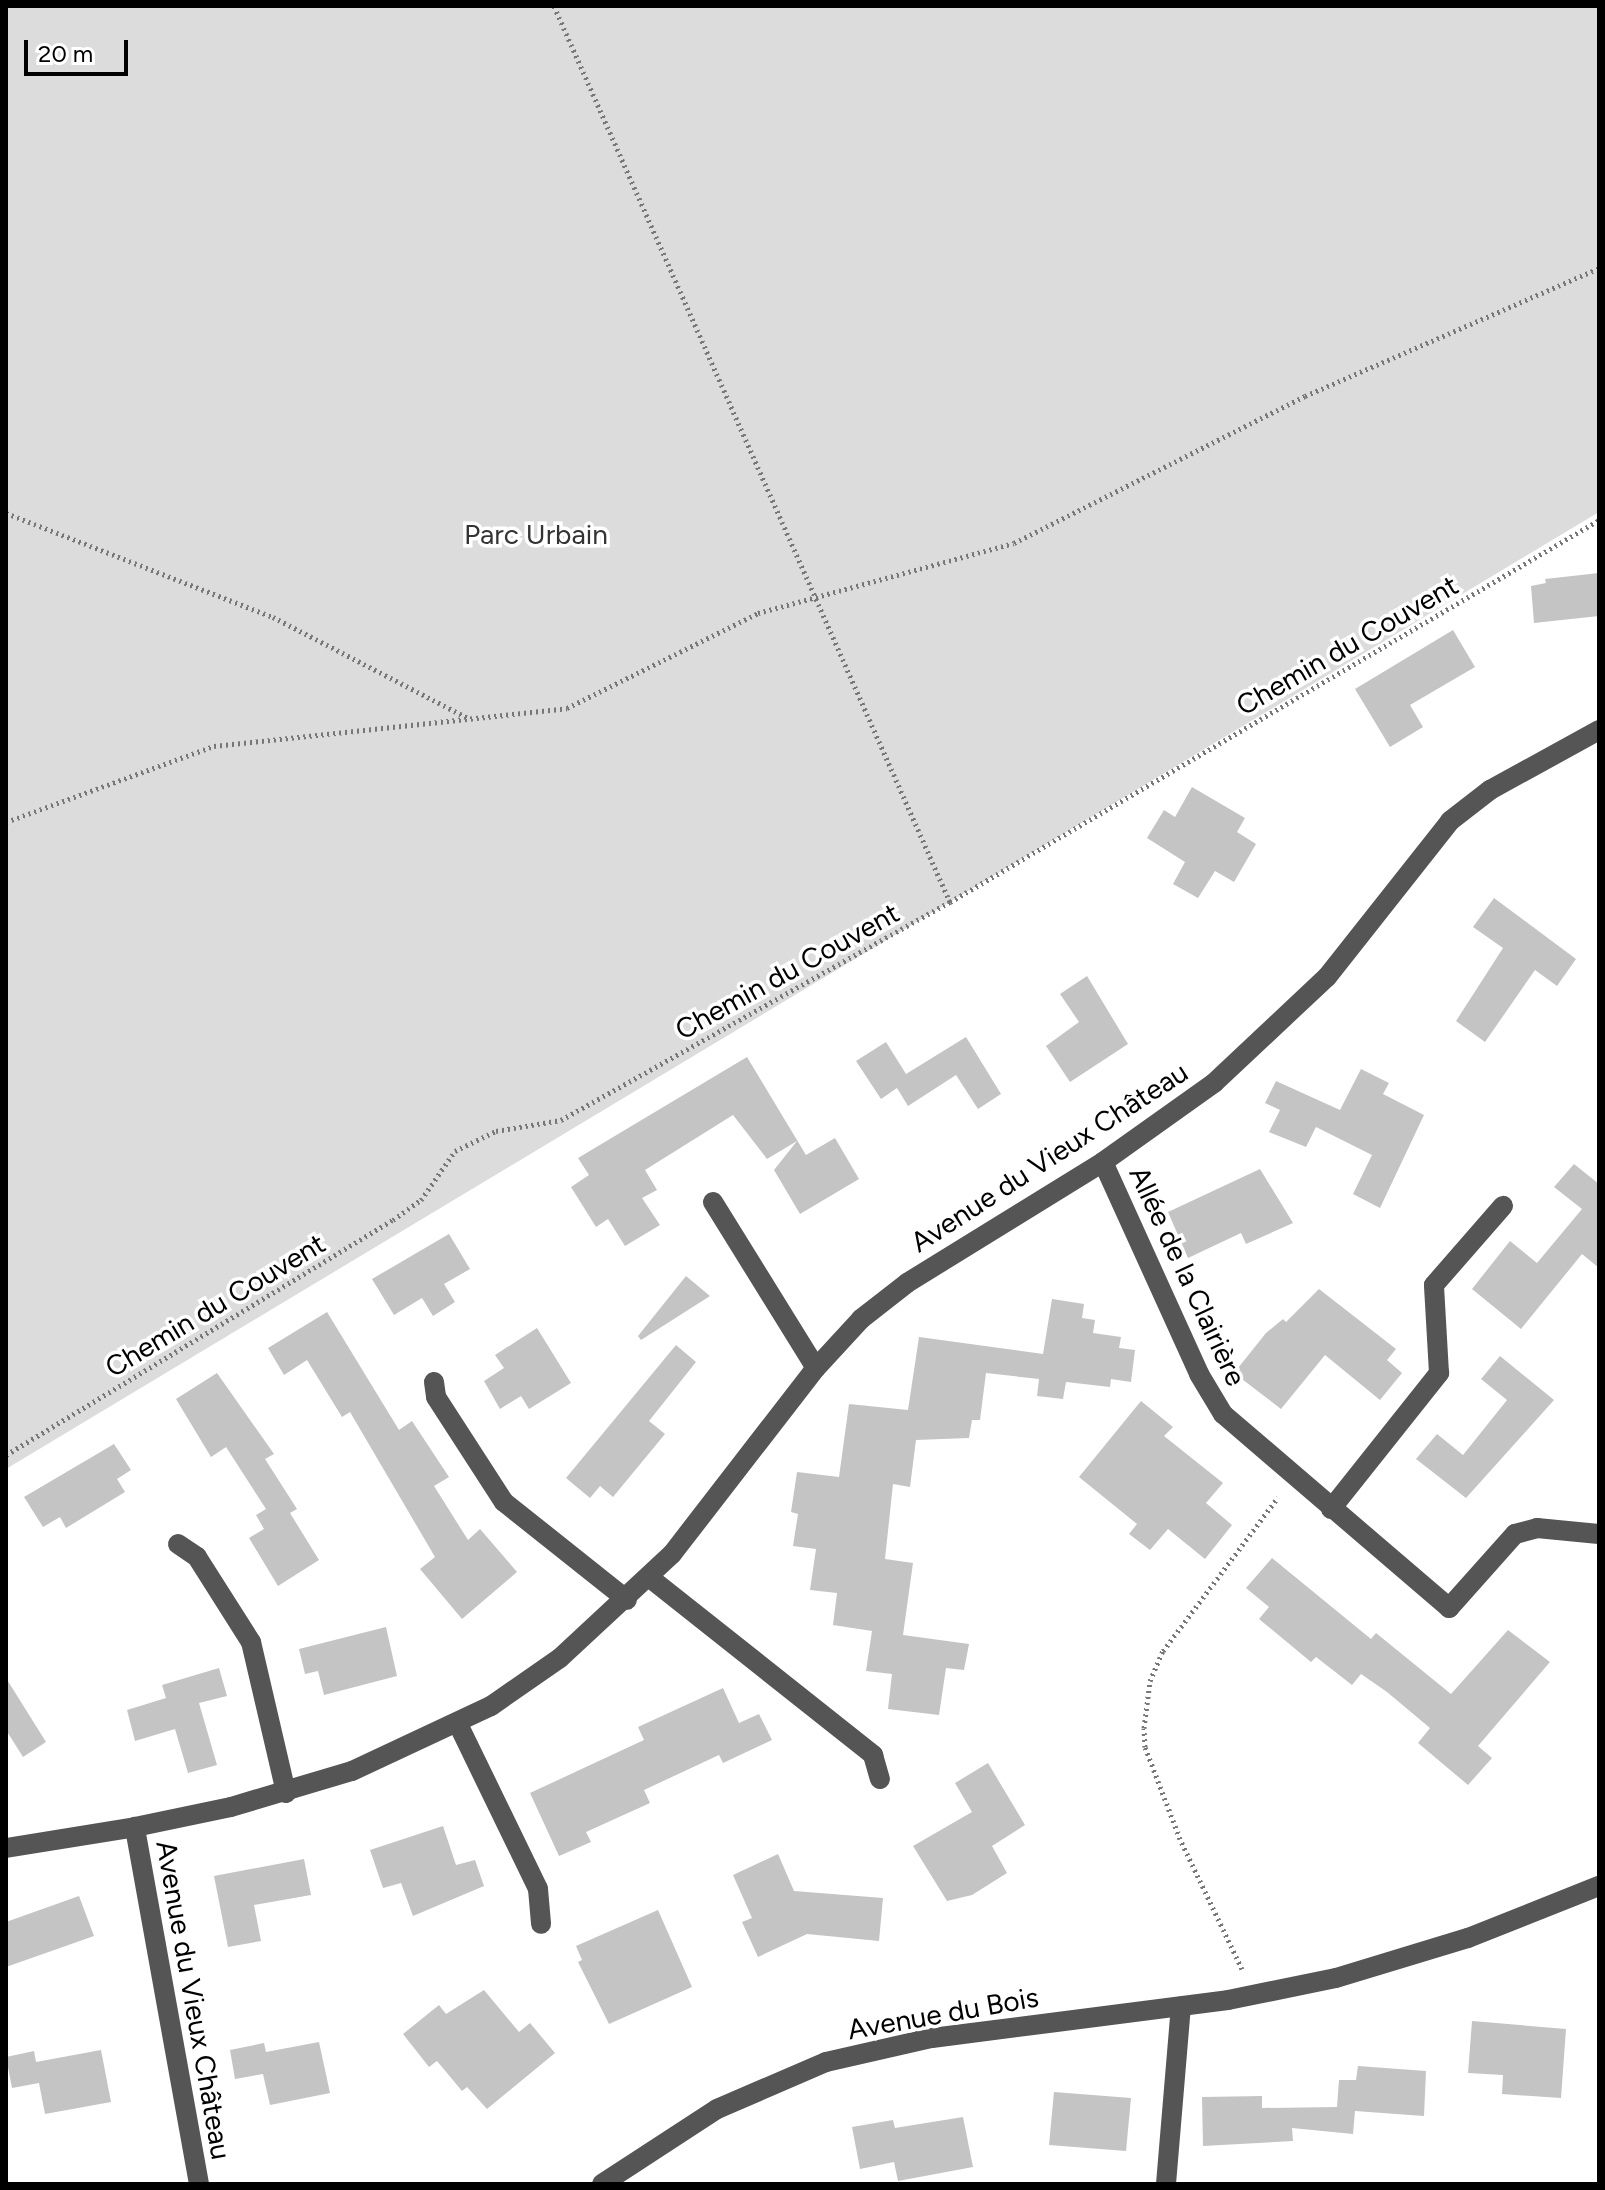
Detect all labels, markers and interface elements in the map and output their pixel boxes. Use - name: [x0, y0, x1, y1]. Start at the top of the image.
- scale bar: [28, 24, 132, 74]
- text: 20 m: [38, 39, 93, 68]
- park label: Parc Urbain: [464, 517, 608, 551]
- street label: Chemin du Couvent: [1230, 568, 1464, 722]
- street label: Chemin du Couvent: [669, 896, 905, 1046]
- street label: Avenue du Vieux Château: [904, 1055, 1194, 1259]
- street label: Allée de la Clairière: [1123, 1161, 1253, 1391]
- street label: Chemin du Couvent: [99, 1226, 331, 1384]
- street label: Avenue du Vieux Château: [149, 1838, 239, 2162]
- street label: Avenue du Bois: [845, 1980, 1041, 2046]

